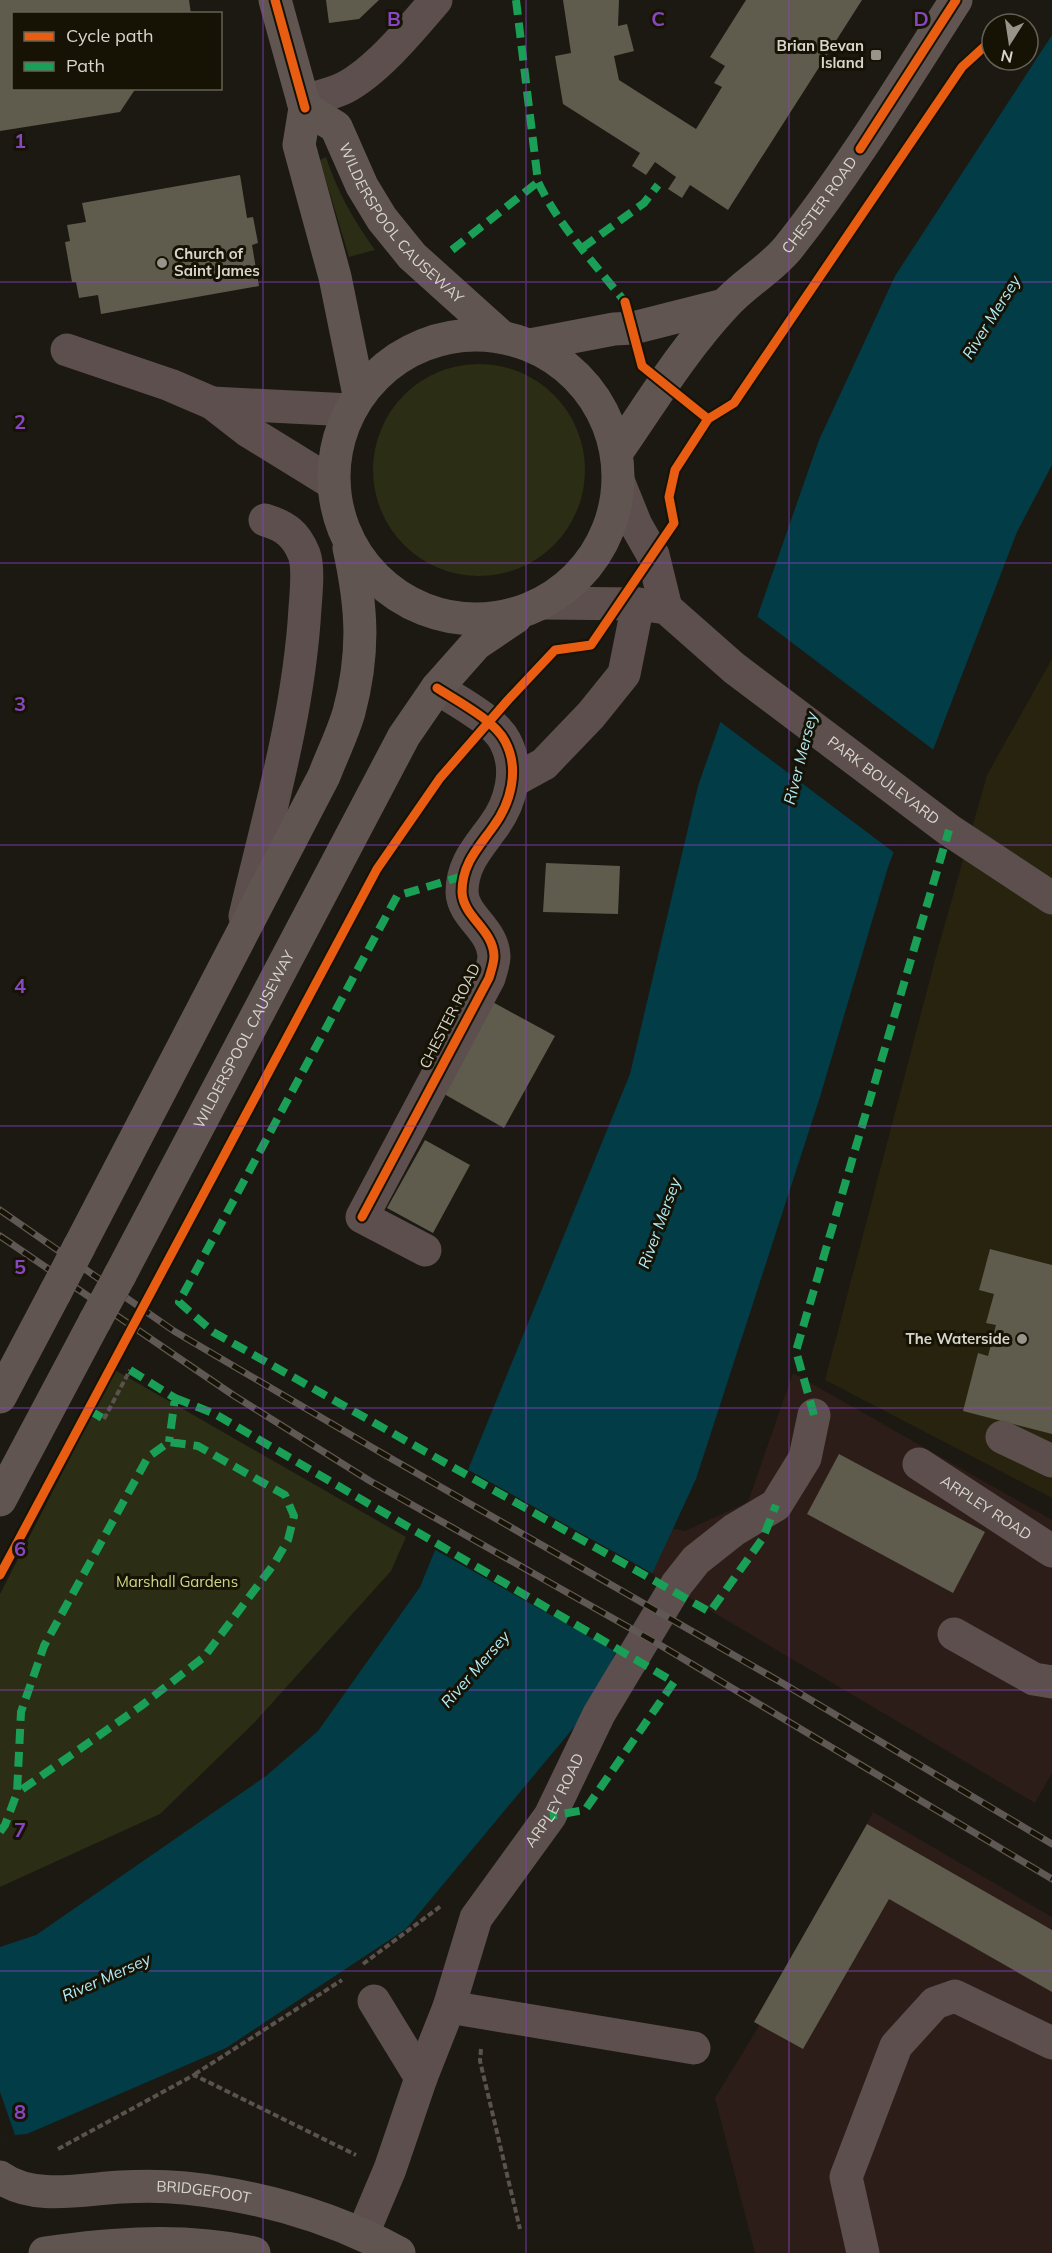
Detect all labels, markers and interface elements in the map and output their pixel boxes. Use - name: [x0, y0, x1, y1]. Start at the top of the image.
- text: B: [387, 6, 401, 31]
- text: C: [651, 6, 665, 31]
- text: D: [913, 6, 929, 31]
- legend: [12, 12, 222, 90]
- north arrow: [980, 12, 1040, 72]
- text: Cycle path: [66, 24, 153, 47]
- place label: Brian Bevan Island: [777, 36, 864, 72]
- text: N: [999, 46, 1015, 68]
- marker: Brian Bevan Island: [869, 48, 883, 62]
- text: Path: [66, 54, 105, 77]
- text: 1: [14, 128, 26, 153]
- street label: WILDERSPOOL CAUSEWAY: [335, 140, 469, 308]
- street label: CHESTER ROAD: [777, 153, 861, 257]
- place label: Church of Saint James: [174, 244, 260, 280]
- marker: Church of Saint James: [155, 256, 169, 270]
- water label: River Mersey: [957, 271, 1025, 363]
- text: 2: [14, 409, 26, 434]
- text: 3: [14, 691, 26, 716]
- water label: River Mersey: [779, 709, 821, 807]
- street label: PARK BOULEVARD: [824, 732, 944, 829]
- street label: WILDERSPOOL CAUSEWAY: [189, 946, 299, 1132]
- street label: CHESTER ROAD: [415, 960, 484, 1072]
- text: 4: [14, 973, 26, 998]
- water label: River Mersey: [633, 1174, 685, 1271]
- text: 5: [14, 1254, 26, 1279]
- place label: The Waterside: [906, 1329, 1010, 1348]
- marker: The Waterside: [1015, 1332, 1029, 1346]
- street label: ARPLEY ROAD: [937, 1471, 1035, 1544]
- text: 6: [14, 1536, 26, 1561]
- park label: Marshall Gardens: [116, 1572, 238, 1591]
- water label: River Mersey: [436, 1626, 514, 1711]
- street label: ARPLEY ROAD: [520, 1750, 588, 1851]
- text: 7: [14, 1817, 26, 1842]
- water label: River Mersey: [58, 1948, 154, 2005]
- text: 8: [14, 2099, 26, 2124]
- street label: BRIDGEFOOT: [156, 2176, 253, 2207]

